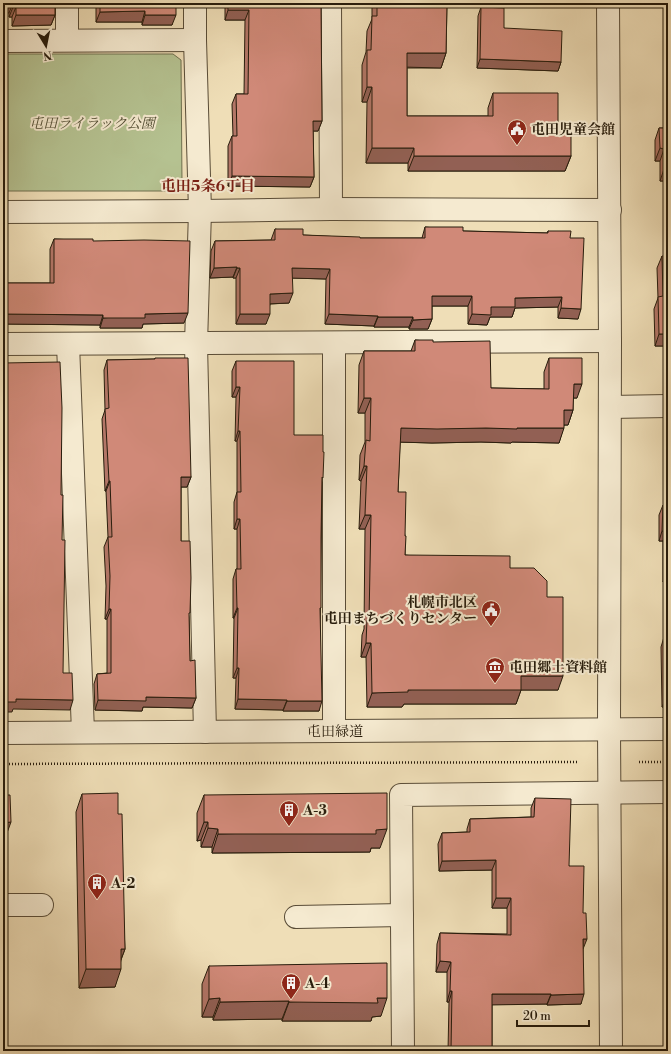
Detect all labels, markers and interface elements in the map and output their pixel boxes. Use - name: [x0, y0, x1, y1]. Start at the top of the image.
- north arrow: [26, 26, 66, 66]
- text: N: [42, 47, 53, 63]
- park label: 屯田ライラック公園: [29, 115, 157, 133]
- public building icon: 屯田児童会館: [506, 118, 528, 146]
- place label: 屯田児童会館: [531, 121, 615, 139]
- district label: 屯田5条6丁目: [161, 177, 255, 196]
- place label: 札幌市北区 屯田まちづくりセンター: [324, 594, 477, 628]
- public building icon: 札幌市北区 屯田まちづくりセンター: [480, 599, 502, 627]
- museum icon: 屯田郷土資料館: [484, 656, 506, 684]
- place label: 屯田郷土資料館: [509, 659, 607, 677]
- street label: 屯田緑道: [307, 723, 363, 741]
- building icon: A-3: [278, 799, 300, 827]
- place label: A-3: [302, 802, 327, 820]
- building icon: A-2: [86, 872, 108, 900]
- place label: A-2: [110, 875, 136, 893]
- building icon: A-4: [280, 972, 302, 1000]
- place label: A-4: [304, 975, 330, 993]
- scale bar: [517, 1002, 589, 1028]
- text: 20 m: [523, 1009, 551, 1024]

